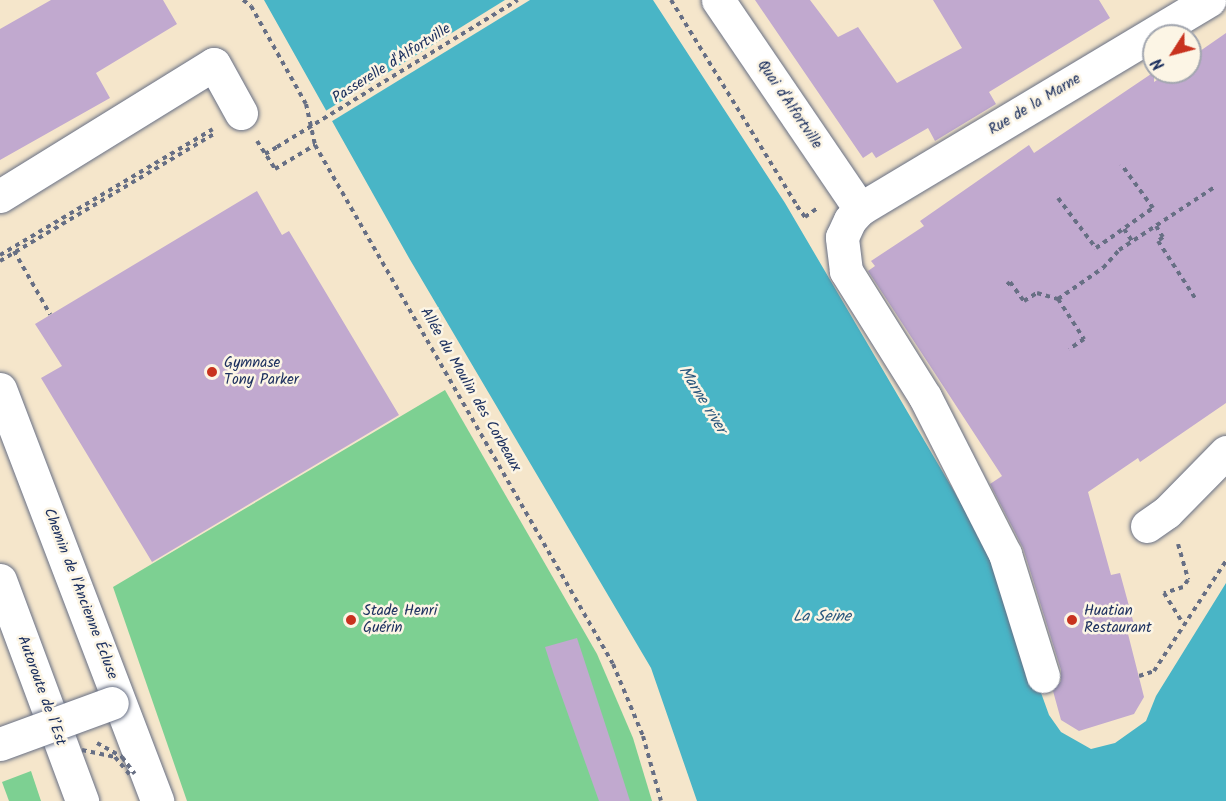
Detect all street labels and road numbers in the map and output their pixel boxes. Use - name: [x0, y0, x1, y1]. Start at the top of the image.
- street label: Passerelle d'Alfortville: [329, 20, 455, 108]
- street label: Quai d'Alfortville: [753, 57, 825, 153]
- street label: Rue de la Marne: [986, 70, 1084, 140]
- street label: Allée du Moulin des Corbeaux: [416, 305, 524, 475]
- street label: Chemin de l'Ancienne Écluse: [39, 506, 121, 682]
- street label: Autoroute de l’Est: [13, 634, 69, 748]

